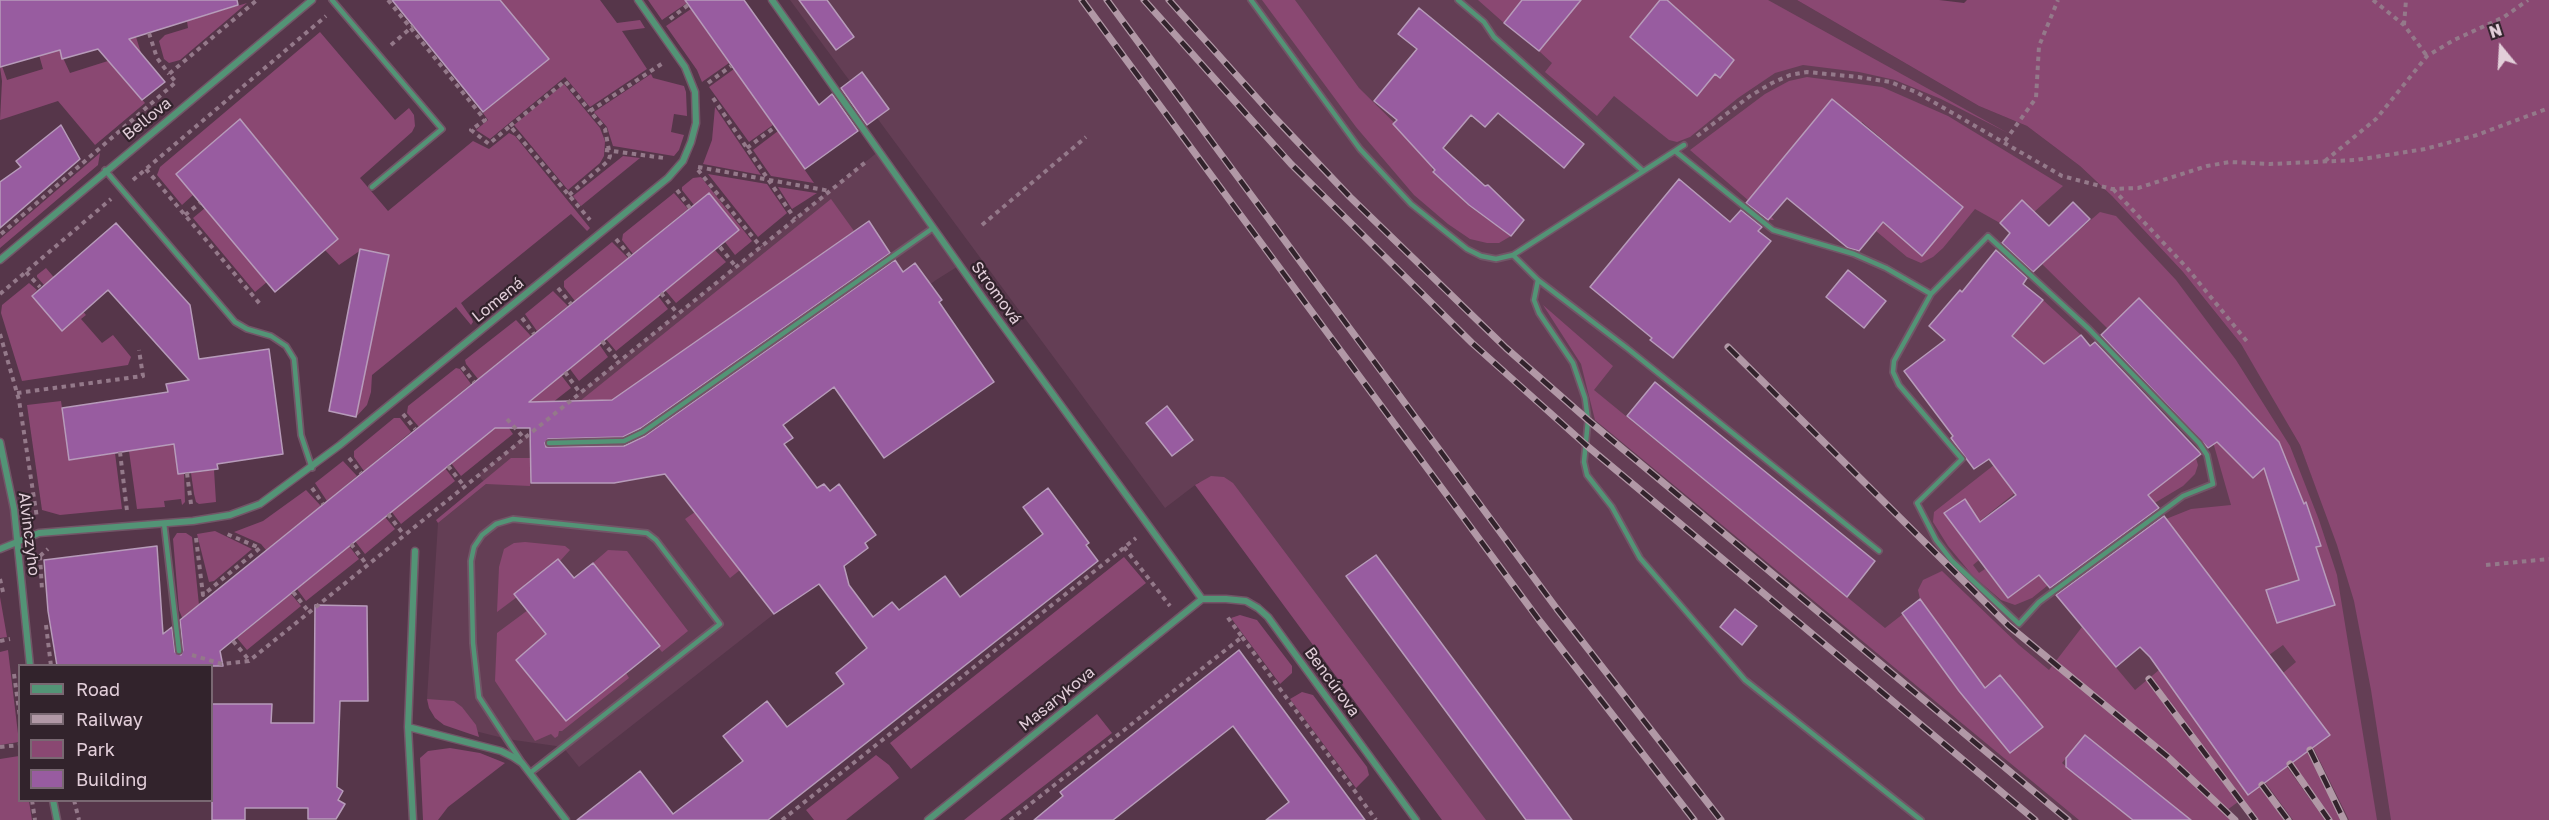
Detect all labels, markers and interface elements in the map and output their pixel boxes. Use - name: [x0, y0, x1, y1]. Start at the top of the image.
- north arrow: [2471, 18, 2531, 78]
- text: N: [2487, 19, 2504, 42]
- street label: Bellova: [119, 94, 175, 144]
- street label: Stromová: [967, 258, 1025, 328]
- street label: Lomená: [468, 273, 528, 327]
- street label: Alvinczyho: [14, 491, 44, 577]
- street label: Bencúrova: [1300, 644, 1364, 720]
- street label: Masarykova: [1015, 663, 1099, 735]
- legend: [18, 664, 213, 802]
- text: Road: [76, 678, 120, 700]
- text: Railway: [76, 708, 143, 730]
- text: Park: [76, 738, 115, 760]
- text: Building: [76, 768, 147, 790]

